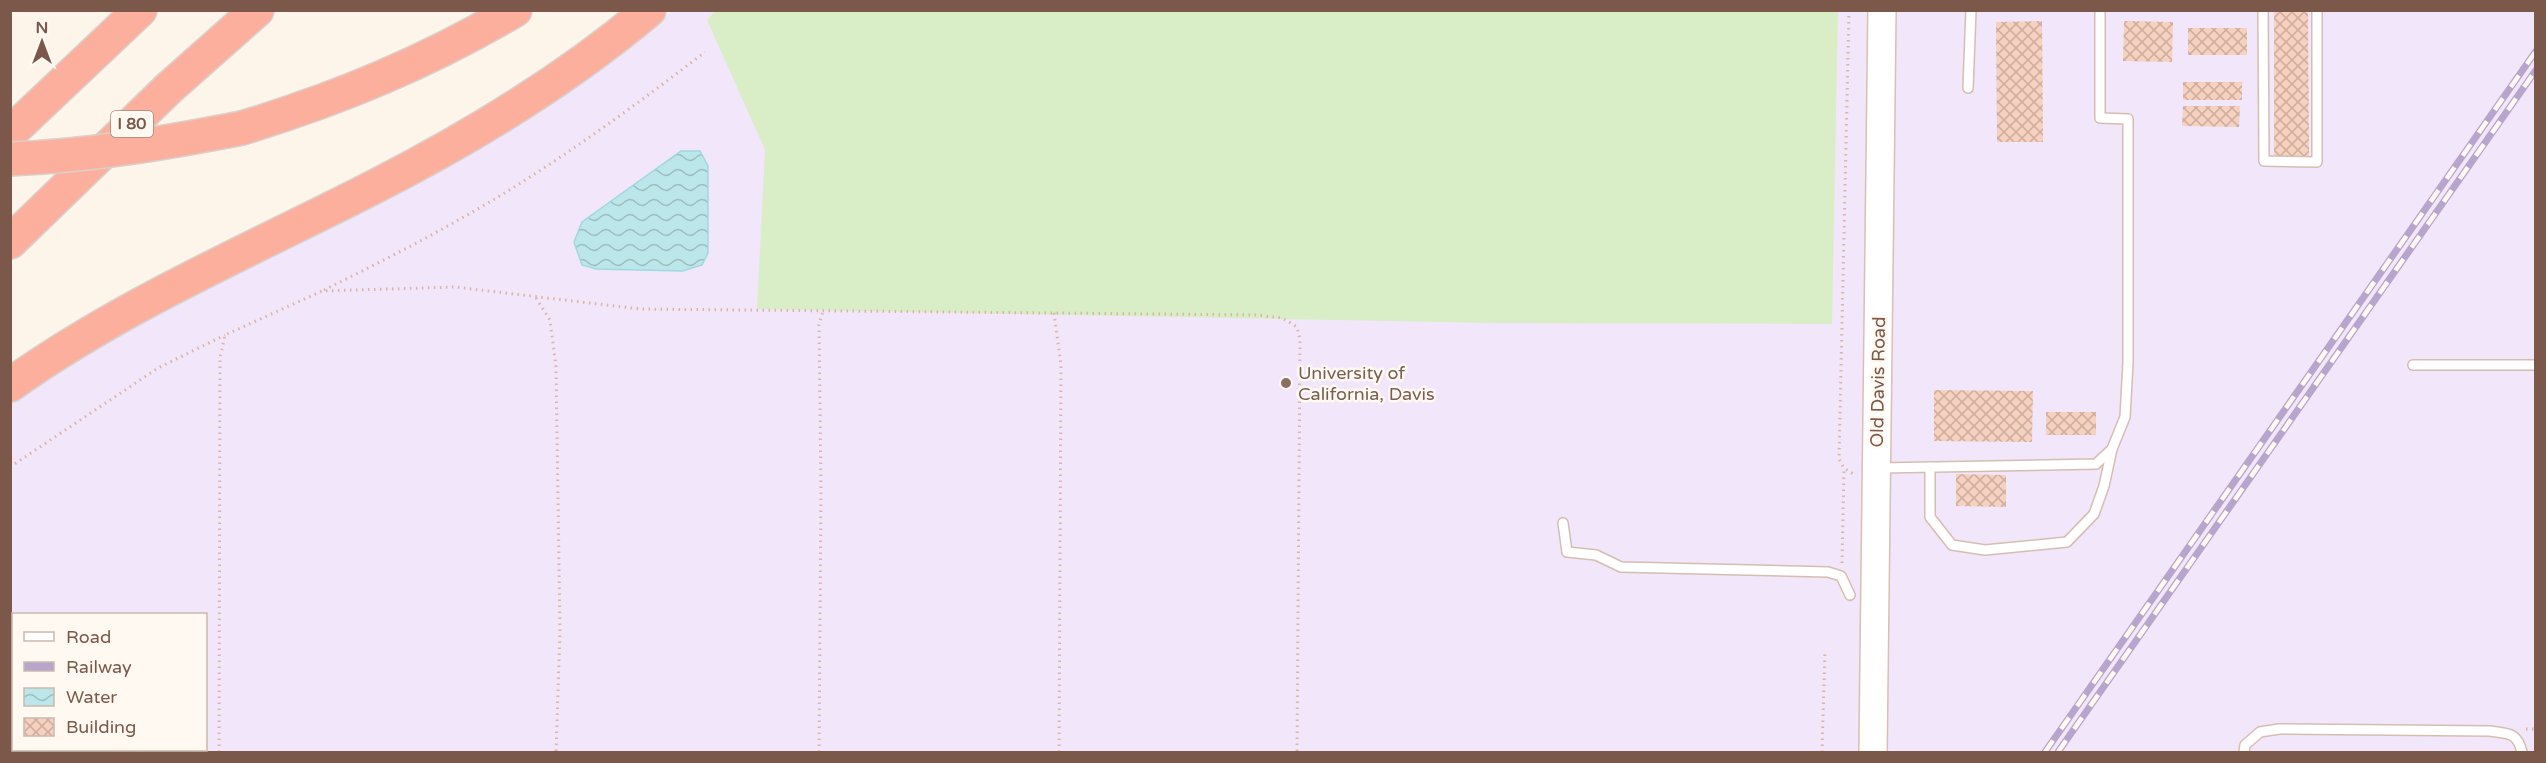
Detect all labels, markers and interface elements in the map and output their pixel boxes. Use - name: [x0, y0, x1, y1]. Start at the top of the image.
- north arrow: [12, 12, 72, 72]
- text: N: [36, 18, 48, 38]
- road number: I 80: [111, 111, 153, 137]
- street label: Old Davis Road: [1866, 316, 1890, 448]
- place label: University of California, Davis: [1298, 362, 1435, 405]
- marker: University of California, Davis: [1279, 376, 1293, 390]
- legend: [12, 613, 207, 751]
- text: Road: [66, 626, 111, 648]
- text: Railway: [66, 656, 132, 678]
- text: Water: [66, 686, 117, 708]
- text: Building: [66, 716, 136, 738]

